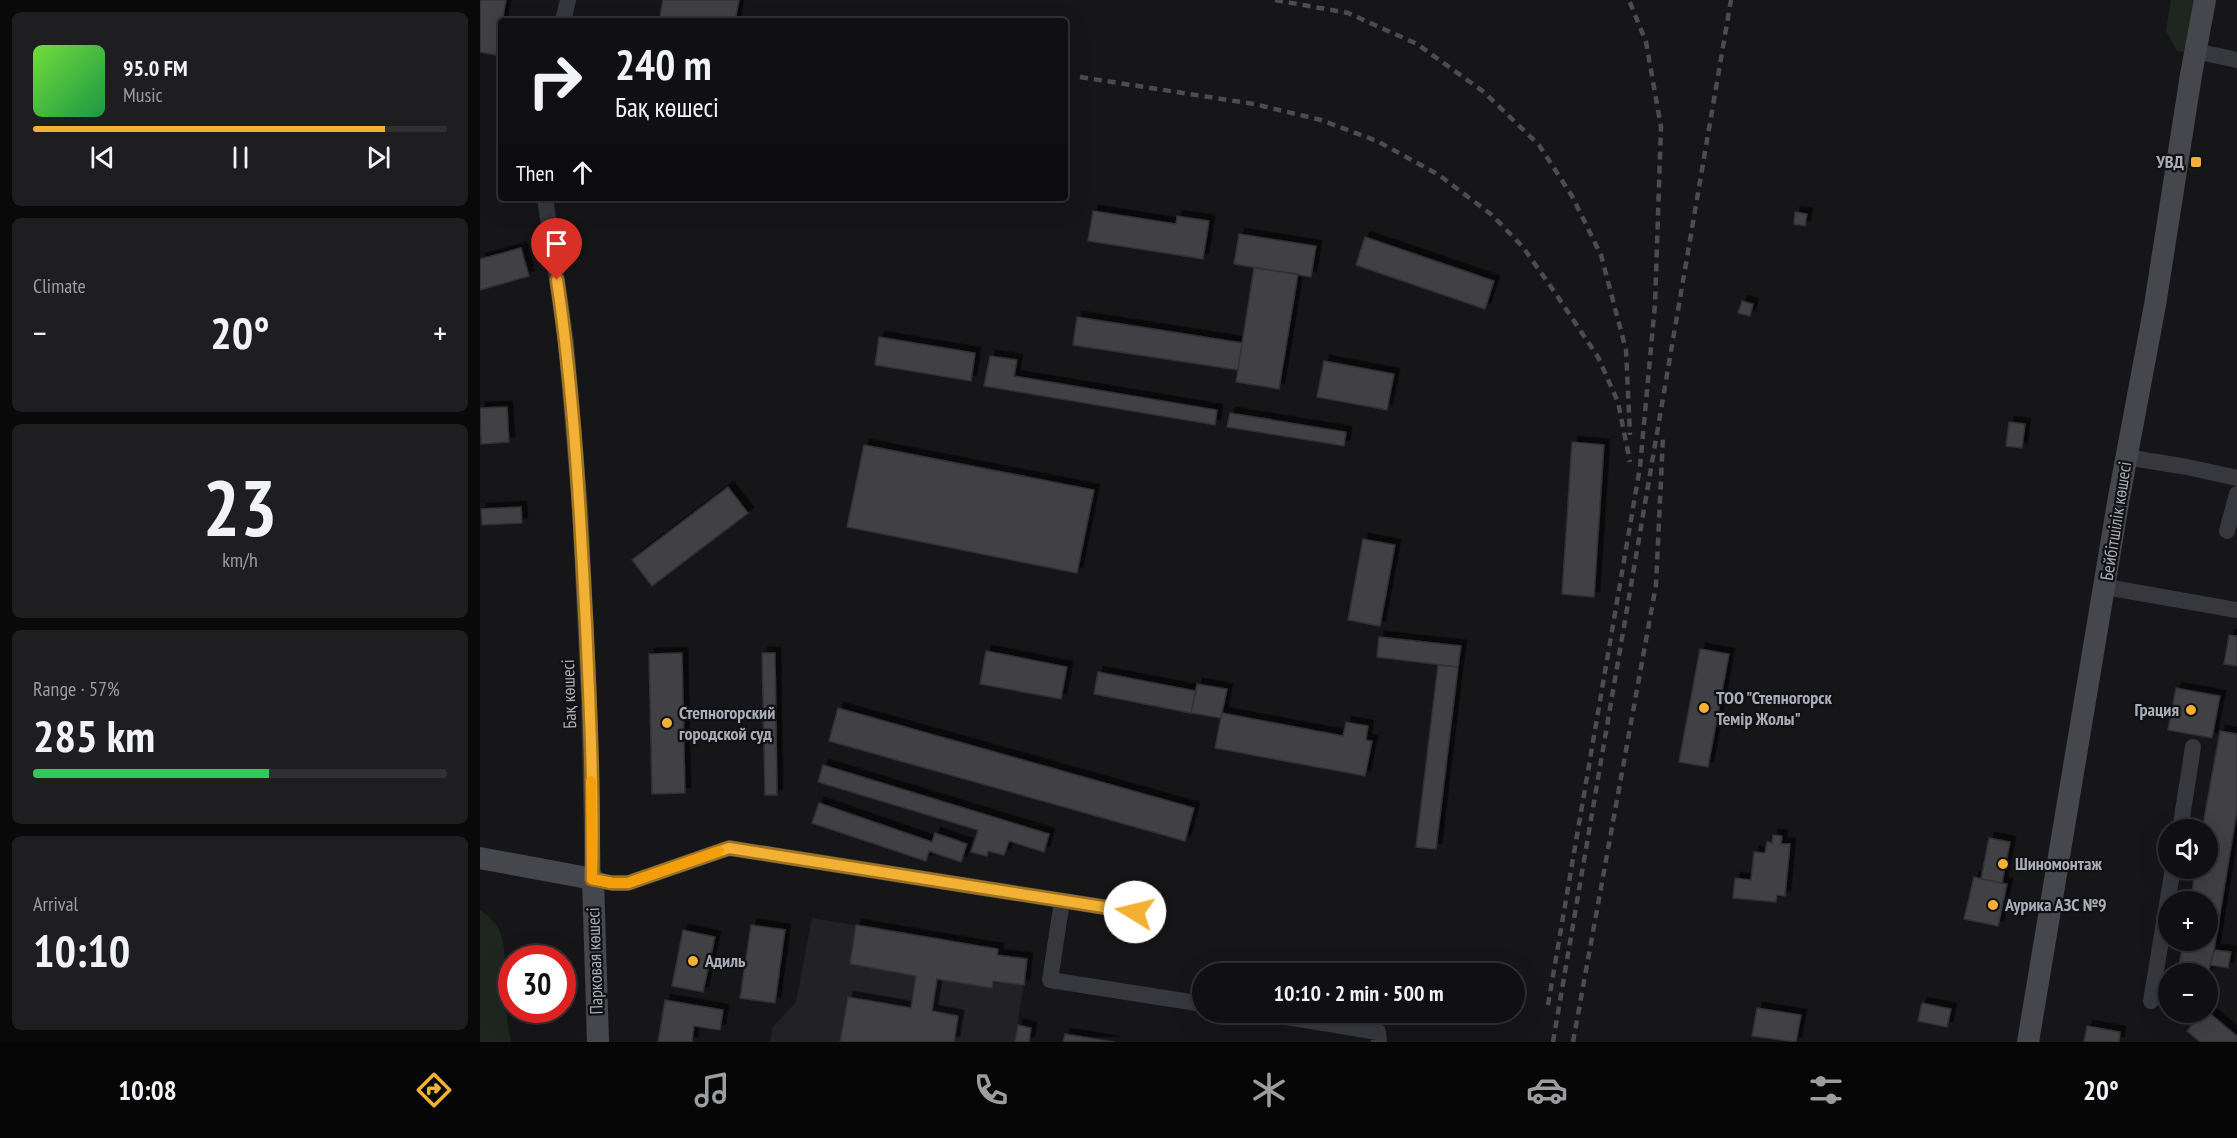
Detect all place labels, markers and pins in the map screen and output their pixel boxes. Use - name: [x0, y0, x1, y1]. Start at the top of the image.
- place label: УВД: [2155, 150, 2185, 173]
- marker: УВД: [2189, 155, 2203, 169]
- pin: [531, 218, 582, 280]
- place label: ТОО "Степногорск Темiр Жолы": [1716, 686, 1833, 730]
- place label: Грация: [2134, 698, 2179, 721]
- place label: Степногорский городской суд: [679, 701, 775, 745]
- marker: ТОО "Степногорск Темiр Жолы": [1697, 701, 1711, 715]
- marker: Грация: [2184, 703, 2198, 717]
- marker: Степногорский городской суд: [660, 716, 674, 730]
- place label: Шиномонтаж: [2015, 852, 2102, 875]
- marker: Шиномонтаж: [1996, 857, 2010, 871]
- place label: Аурика АЗС №9: [2004, 893, 2107, 916]
- marker: Аурика АЗС №9: [1986, 898, 2000, 912]
- place label: Адиль: [704, 949, 746, 972]
- marker: Адиль: [686, 954, 700, 968]

